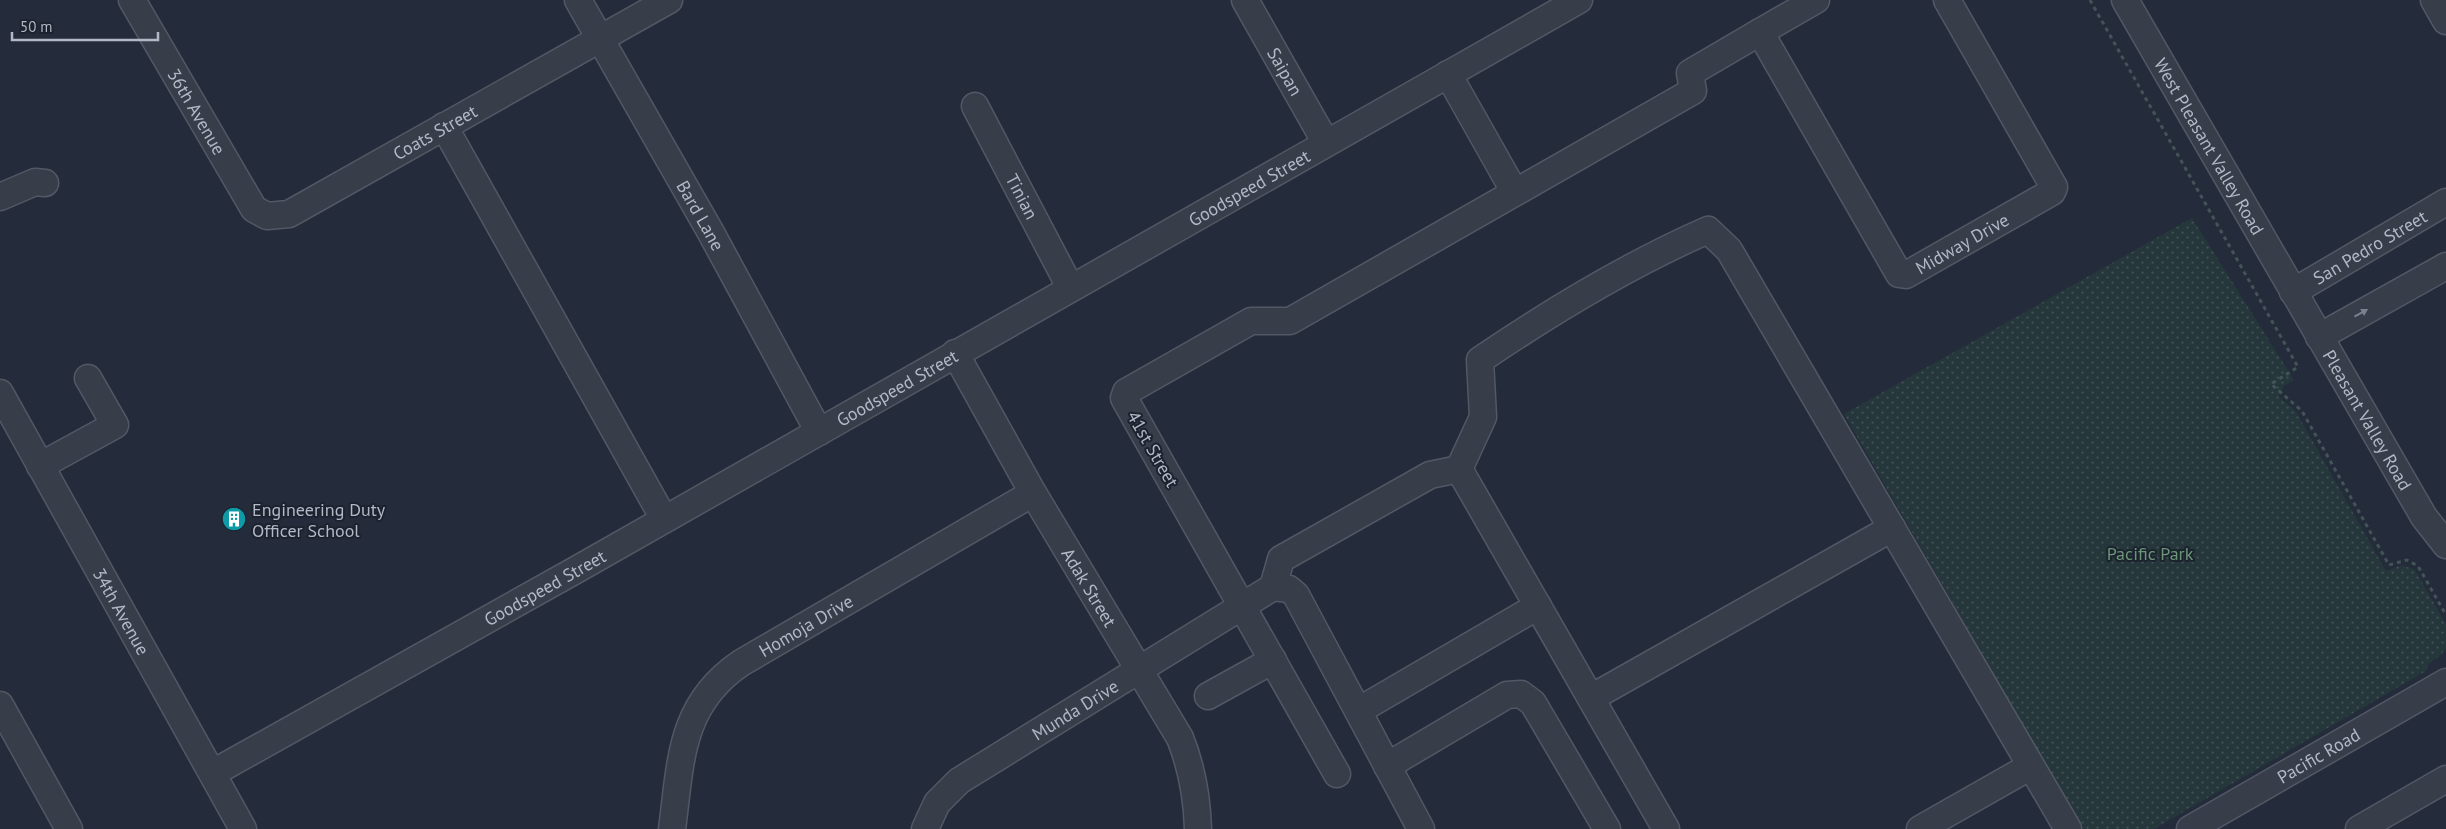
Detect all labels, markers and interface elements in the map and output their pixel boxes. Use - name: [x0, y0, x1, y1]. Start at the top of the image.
- scale bar: [12, 10, 159, 42]
- text: 50 m: [20, 17, 53, 36]
- street label: Saipan: [1263, 43, 1308, 100]
- street label: West Pleasant Valley Road: [2150, 54, 2270, 239]
- street label: 36th Avenue: [163, 64, 231, 159]
- street label: Coats Street: [389, 99, 481, 165]
- street label: Goodspeed Street: [1184, 144, 1314, 231]
- street label: Tinian: [1001, 170, 1044, 223]
- street label: Bard Lane: [672, 176, 730, 254]
- street label: San Pedro Street: [2309, 205, 2431, 289]
- street label: Midway Drive: [1911, 208, 2013, 279]
- one-way arrow: [2354, 309, 2369, 317]
- street label: Goodspeed Street: [832, 344, 962, 431]
- street label: Pleasant Valley Road: [2318, 346, 2417, 494]
- street label: 41st Street: [1122, 407, 1184, 491]
- place label: Engineering Duty Officer School: [252, 498, 386, 542]
- building icon: Engineering Duty Officer School: [221, 506, 247, 532]
- park label: Pacific Park: [2107, 542, 2194, 565]
- street label: Adak Street: [1057, 543, 1122, 631]
- street label: Goodspeed Street: [480, 544, 610, 631]
- street label: 34th Avenue: [88, 564, 155, 659]
- street label: Homoja Drive: [755, 589, 857, 662]
- street label: Munda Drive: [1027, 674, 1122, 745]
- street label: Pacific Road: [2273, 722, 2364, 788]

